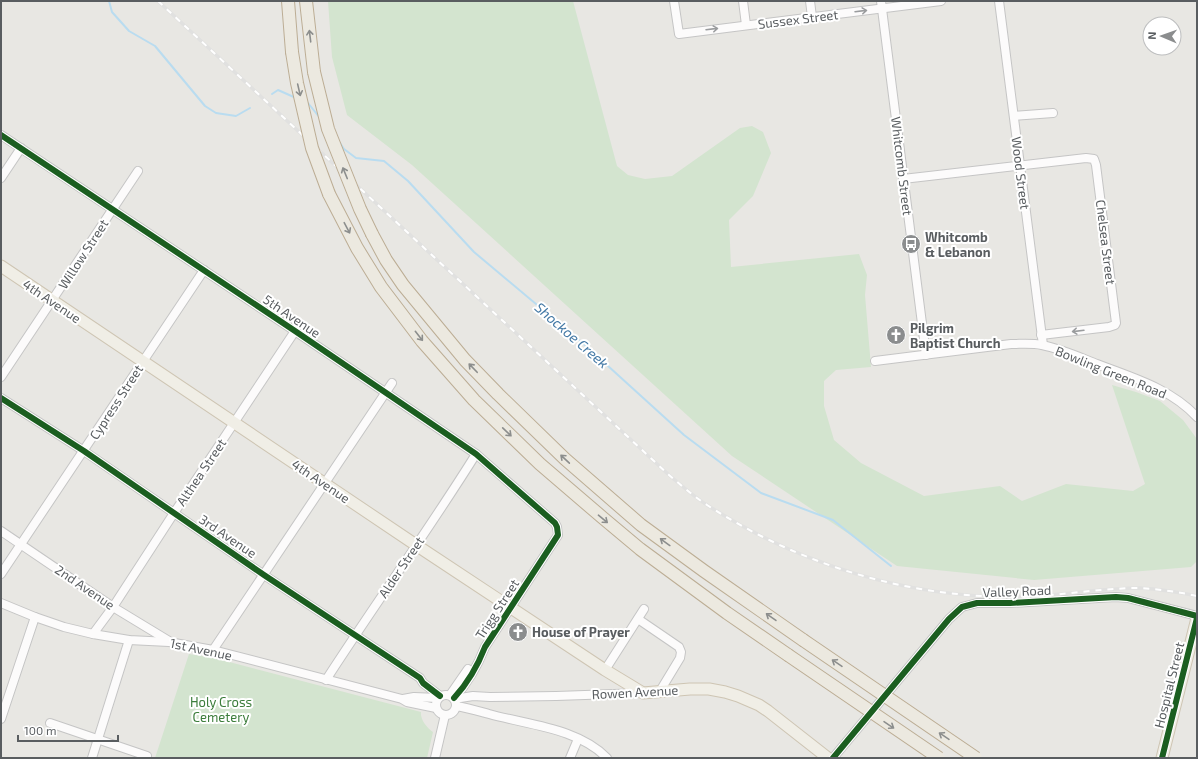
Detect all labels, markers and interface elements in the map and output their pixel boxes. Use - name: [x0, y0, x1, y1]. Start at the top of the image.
- street label: Sussex Street: [757, 6, 839, 32]
- one-way arrow: [854, 8, 867, 15]
- north arrow: [1142, 16, 1182, 56]
- one-way arrow: [705, 26, 718, 33]
- one-way arrow: [306, 30, 314, 43]
- text: N: [1145, 31, 1158, 40]
- one-way arrow: [295, 83, 303, 96]
- street label: Whitcomb Street: [888, 116, 916, 216]
- street label: Wood Street: [1009, 136, 1033, 210]
- one-way arrow: [341, 167, 349, 179]
- street label: Chelsea Street: [1093, 199, 1119, 285]
- street label: Willow Street: [54, 216, 112, 292]
- one-way arrow: [343, 222, 351, 234]
- place label: Whitcomb & Lebanon: [925, 229, 991, 260]
- bus stop icon: Whitcomb & Lebanon: [900, 233, 922, 255]
- street label: 4th Avenue: [20, 276, 84, 326]
- street label: 5th Avenue: [260, 291, 324, 341]
- water label: Shockoe Creek: [532, 298, 612, 372]
- place label: Pilgrim Baptist Church: [910, 320, 1001, 351]
- church icon: Pilgrim Baptist Church: [885, 324, 907, 346]
- one-way arrow: [1072, 327, 1085, 334]
- one-way arrow: [414, 331, 423, 342]
- street label: Bowling Green Road: [1053, 342, 1169, 402]
- street label: Cypress Street: [86, 362, 146, 442]
- one-way arrow: [468, 363, 477, 373]
- one-way arrow: [502, 427, 512, 436]
- street label: Althea Street: [173, 435, 229, 509]
- one-way arrow: [560, 454, 570, 464]
- street label: 4th Avenue: [289, 456, 353, 506]
- street label: 3rd Avenue: [196, 511, 260, 561]
- one-way arrow: [598, 514, 608, 523]
- street label: Alder Street: [375, 533, 427, 601]
- one-way arrow: [659, 538, 670, 546]
- street label: 2nd Avenue: [52, 561, 118, 613]
- street label: Trigg Street: [472, 576, 522, 642]
- street label: Valley Road: [982, 582, 1052, 600]
- one-way arrow: [766, 613, 777, 621]
- church icon: House of Prayer: [507, 621, 529, 643]
- place label: House of Prayer: [532, 624, 630, 640]
- street label: 1st Avenue: [169, 635, 233, 663]
- street label: Hospital Street: [1151, 640, 1187, 730]
- one-way arrow: [831, 659, 842, 667]
- street label: Rowen Avenue: [591, 682, 679, 702]
- park label: Holy Cross Cemetery: [190, 694, 252, 725]
- scale bar: [18, 717, 118, 743]
- one-way arrow: [884, 720, 895, 729]
- text: 100 m: [24, 723, 56, 737]
- one-way arrow: [939, 732, 950, 740]

